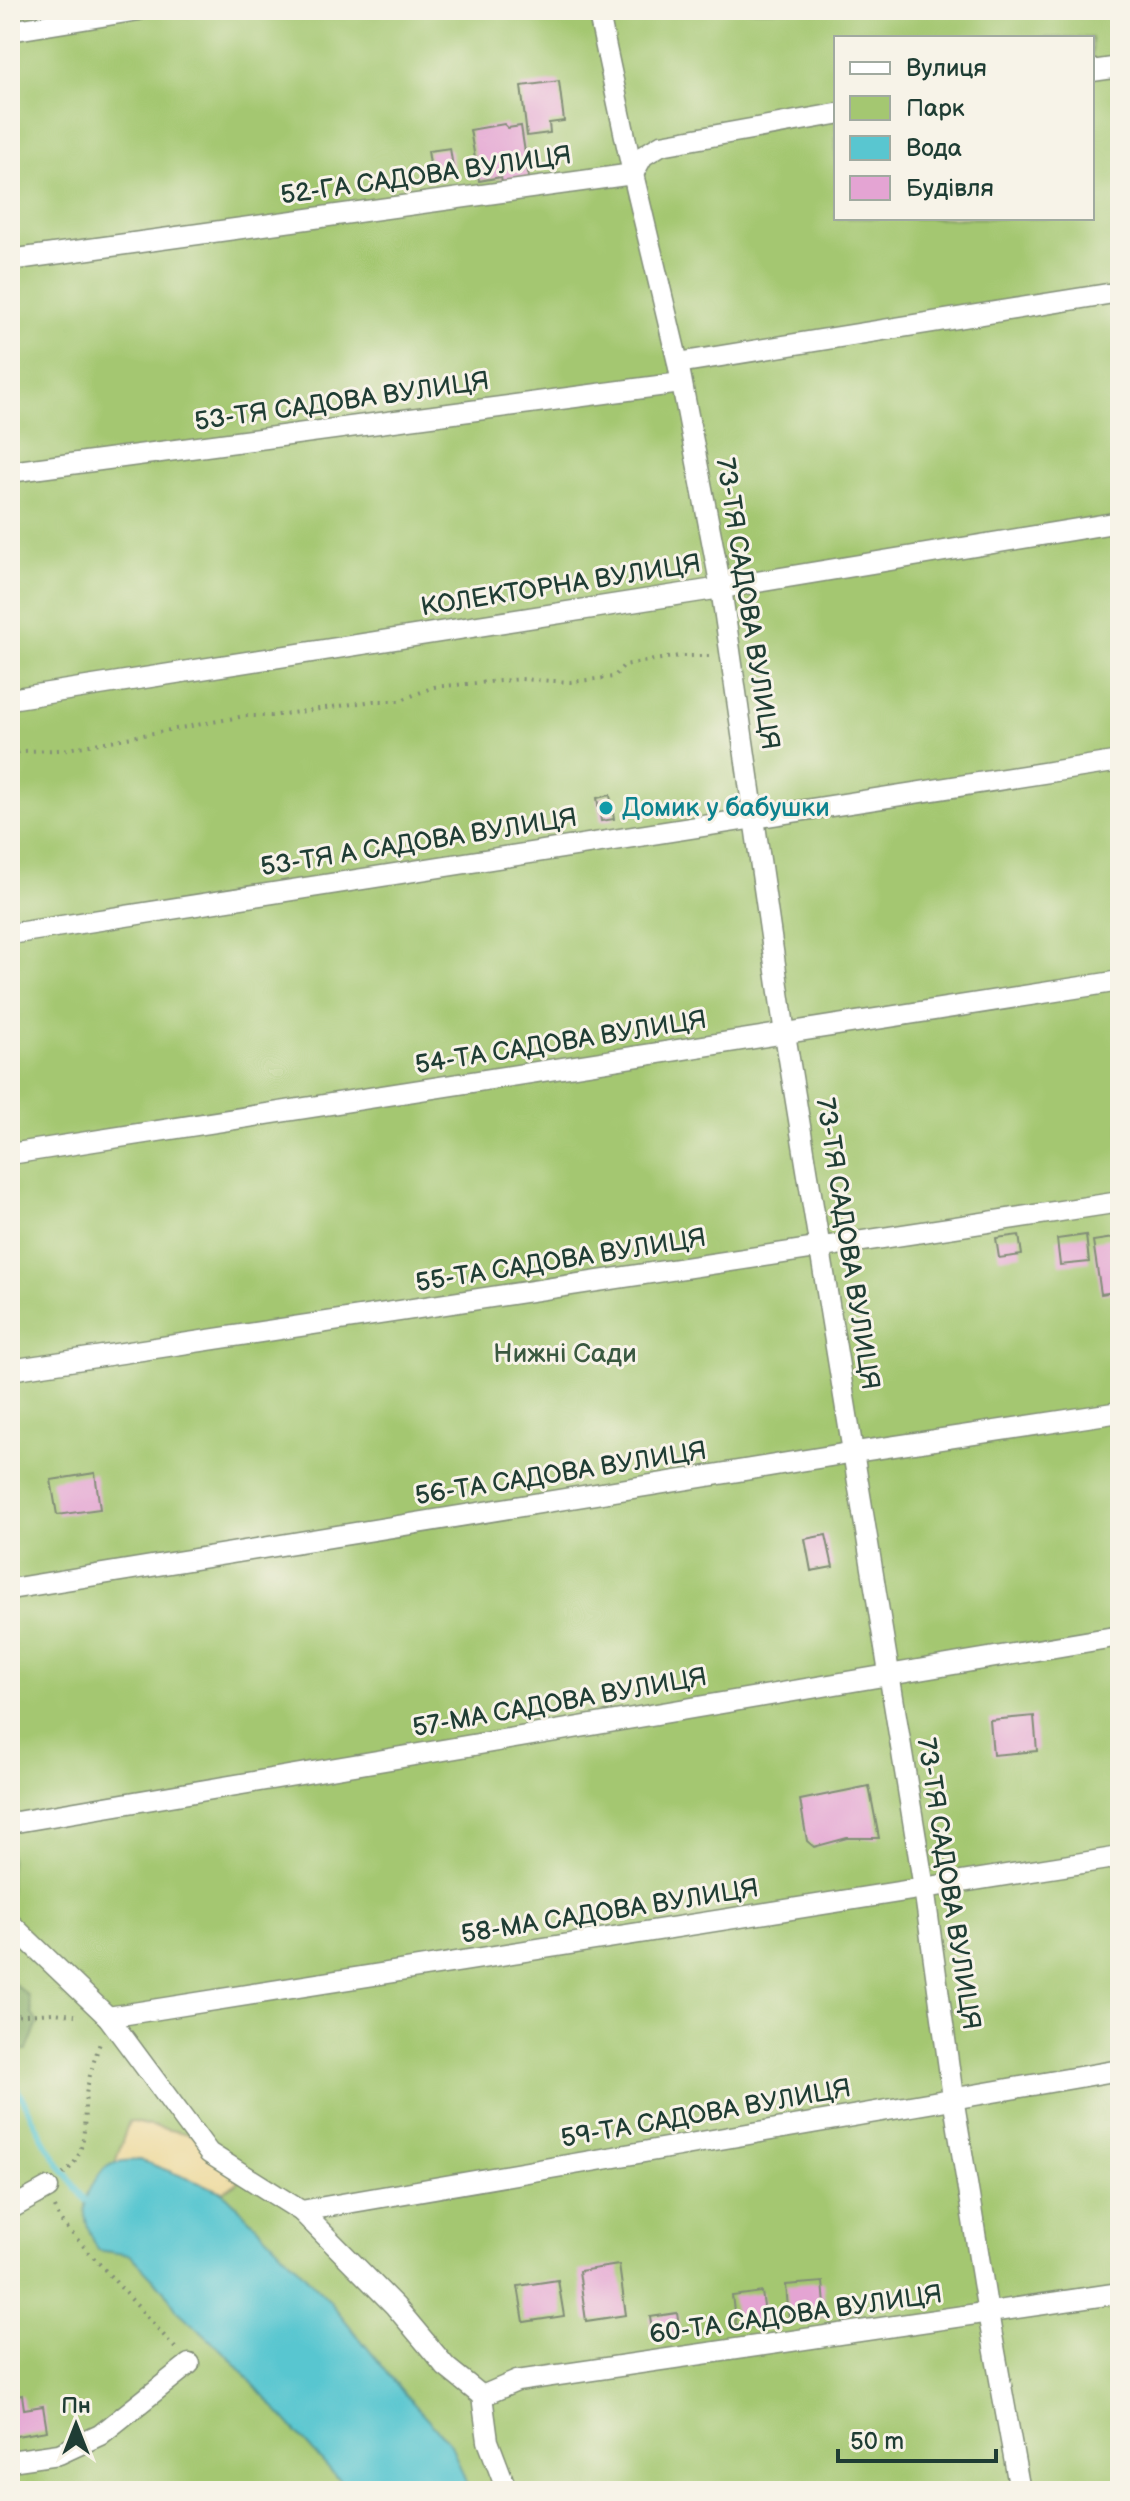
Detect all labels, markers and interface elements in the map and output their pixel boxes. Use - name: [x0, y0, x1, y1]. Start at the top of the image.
- legend: [834, 36, 1094, 220]
- text: Вулиця: [906, 54, 987, 83]
- text: Парк: [906, 94, 965, 123]
- text: Вода: [906, 134, 962, 163]
- street label: 52-ГА САДОВА ВУЛИЦЯ: [278, 140, 574, 212]
- text: Будівля: [906, 174, 994, 203]
- street label: 53-ТЯ САДОВА ВУЛИЦЯ: [193, 366, 491, 438]
- street label: 73-ТЯ САДОВА ВУЛИЦЯ: [709, 456, 785, 752]
- street label: КОЛЕКТОРНА ВУЛИЦЯ: [419, 549, 703, 623]
- place label: Домик у бабушки: [622, 793, 830, 824]
- marker: Домик у бабушки: [597, 799, 615, 817]
- street label: 53-ТЯ А САДОВА ВУЛИЦЯ: [258, 803, 580, 883]
- street label: 54-ТА САДОВА ВУЛИЦЯ: [413, 1005, 709, 1081]
- street label: 73-ТЯ САДОВА ВУЛИЦЯ: [809, 1096, 885, 1392]
- street label: 55-ТА САДОВА ВУЛИЦЯ: [413, 1223, 709, 1299]
- park label: Нижні Сади: [493, 1339, 637, 1370]
- street label: 56-ТА САДОВА ВУЛИЦЯ: [413, 1436, 709, 1512]
- street label: 57-МА САДОВА ВУЛИЦЯ: [410, 1662, 710, 1744]
- street label: 73-ТЯ САДОВА ВУЛИЦЯ: [910, 1736, 986, 2032]
- street label: 58-МА САДОВА ВУЛИЦЯ: [459, 1873, 761, 1951]
- street label: 59-ТА САДОВА ВУЛИЦЯ: [558, 2073, 854, 2155]
- street label: 60-ТА САДОВА ВУЛИЦЯ: [648, 2279, 944, 2351]
- north arrow: [36, 2385, 116, 2465]
- text: Пн: [61, 2393, 91, 2420]
- scale bar: [838, 2413, 996, 2463]
- text: 50 m: [850, 2427, 904, 2456]

